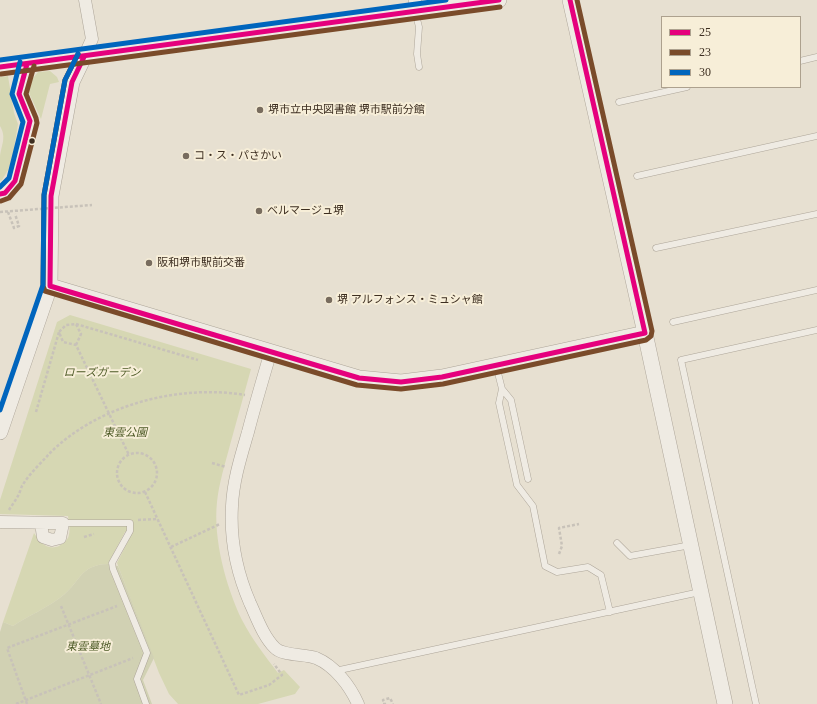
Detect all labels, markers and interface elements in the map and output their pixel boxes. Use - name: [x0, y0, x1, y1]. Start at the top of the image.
- legend: [661, 16, 801, 88]
- text: 25: [699, 25, 711, 39]
- text: 23: [699, 45, 711, 59]
- text: 30: [699, 65, 711, 79]
- place label: 堺市立中央図書館 堺市駅前分館: [268, 103, 425, 117]
- marker: 堺市立中央図書館 堺市駅前分館: [255, 105, 265, 115]
- unlabelled marker: [27, 136, 37, 146]
- place label: コ・ス・パさかい: [194, 149, 282, 163]
- marker: コ・ス・パさかい: [181, 151, 191, 161]
- place label: ベルマージュ堺: [267, 204, 344, 218]
- marker: ベルマージュ堺: [254, 206, 264, 216]
- place label: 阪和堺市駅前交番: [157, 256, 245, 270]
- marker: 阪和堺市駅前交番: [144, 258, 154, 268]
- place label: 堺 アルフォンス・ミュシャ館: [337, 293, 483, 307]
- marker: 堺 アルフォンス・ミュシャ館: [324, 295, 334, 305]
- park label: ローズガーデン: [64, 366, 140, 380]
- park label: 東雲公園: [103, 426, 147, 440]
- park label: 東雲墓地: [66, 640, 110, 654]

